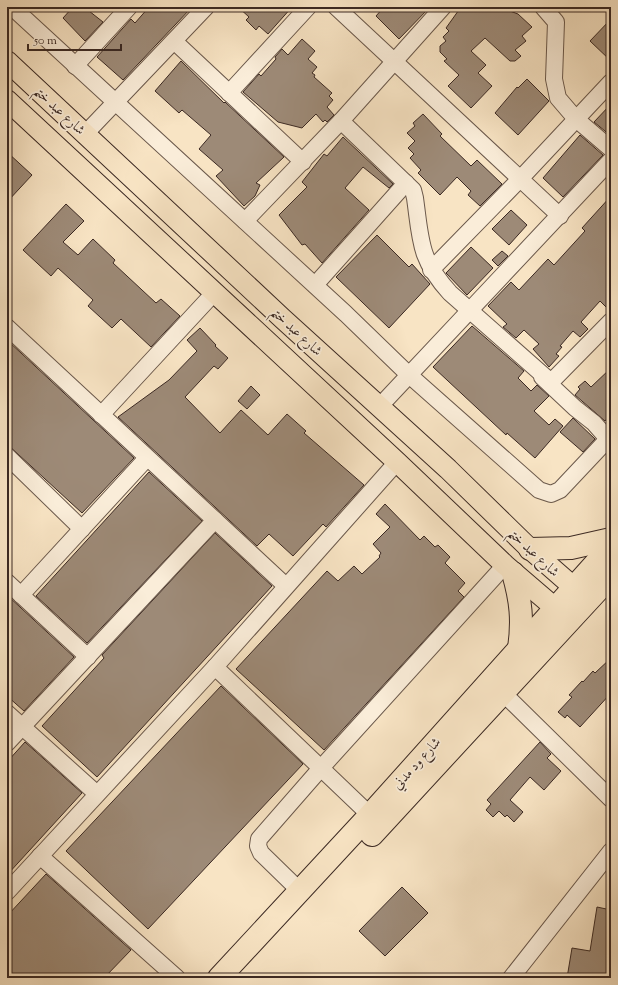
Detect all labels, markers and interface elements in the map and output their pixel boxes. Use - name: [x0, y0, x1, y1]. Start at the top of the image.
- scale bar: [28, 26, 121, 52]
- text: 50 m: [33, 32, 57, 50]
- street label: شارع عبد ختم: [27, 82, 89, 142]
- street label: شارع عبد ختم: [264, 303, 326, 363]
- street label: شارع عبد ختم: [501, 524, 563, 584]
- street label: شارع ود مدني: [388, 734, 447, 795]

